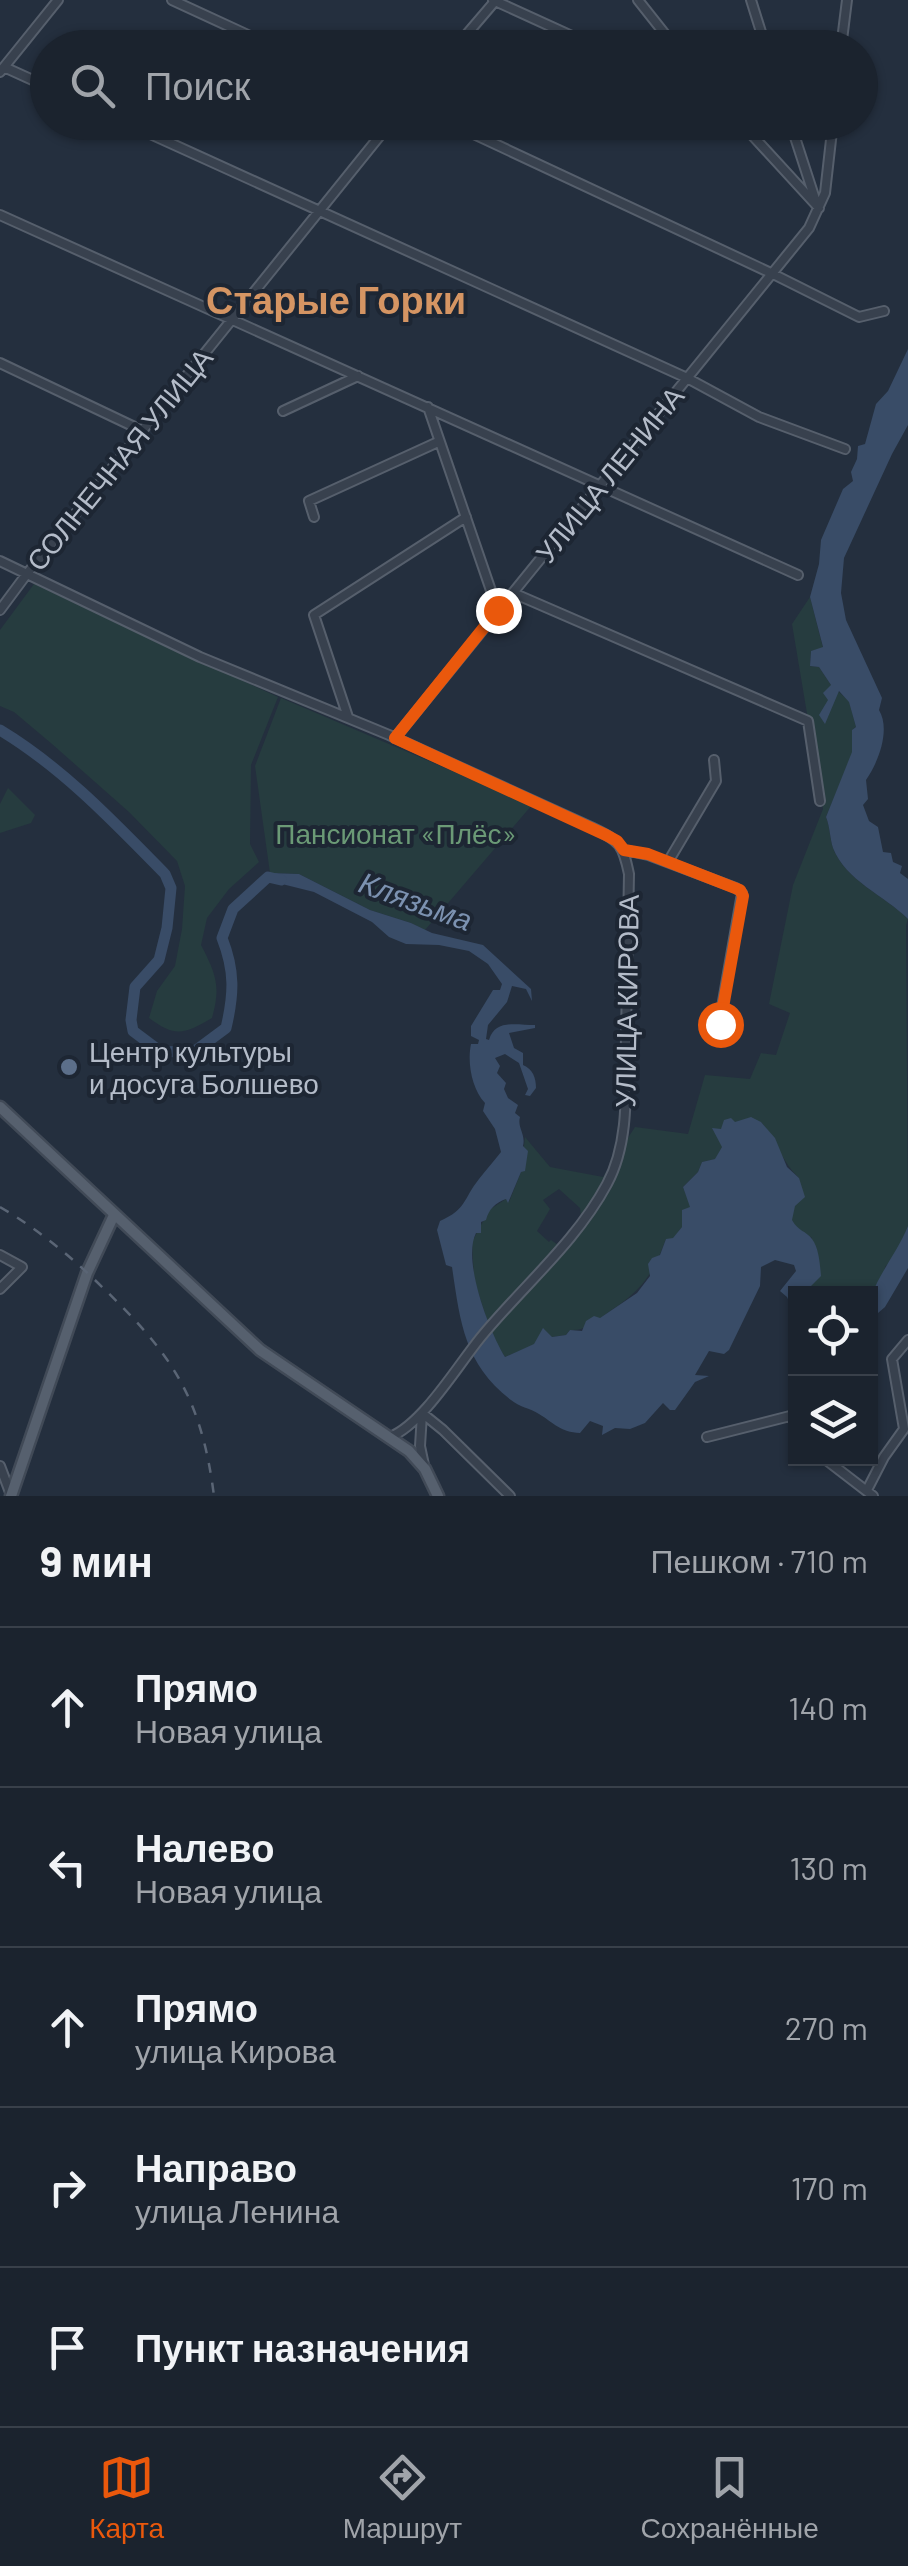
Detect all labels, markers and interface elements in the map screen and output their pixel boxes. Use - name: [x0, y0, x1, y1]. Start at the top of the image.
- search box: [30, 30, 878, 140]
- icon: search: [65, 58, 120, 113]
- text: Поиск: [145, 62, 250, 108]
- district label: Старые Горки: [206, 276, 466, 322]
- street label: СОЛНЕЧНАЯ УЛИЦА: [19, 341, 219, 577]
- street label: УЛИЦА ЛЕНИНА: [528, 379, 691, 569]
- route end: [476, 588, 522, 634]
- park label: Пансионат «Плёс»: [275, 816, 517, 850]
- water label: Клязьма: [355, 863, 477, 937]
- street label: УЛИЦА КИРОВА: [607, 894, 645, 1108]
- route start: [698, 1002, 744, 1048]
- place label: Центр культуры и досуга Болшево: [89, 1034, 319, 1100]
- marker: Центр культуры и досуга Болшево: [58, 1056, 80, 1078]
- map controls: [788, 1286, 878, 1466]
- button: locate: [788, 1286, 878, 1376]
- button: layers: [788, 1376, 878, 1466]
- text: 9 мин: [40, 1535, 153, 1585]
- text: Пешком · 710 m: [650, 1541, 868, 1579]
- text: Прямо: [135, 1664, 258, 1710]
- icon: ahead: [40, 1680, 95, 1735]
- text: 140 m: [788, 1688, 868, 1726]
- text: Новая улица: [135, 1711, 322, 1749]
- text: Налево: [135, 1824, 274, 1870]
- icon: left: [40, 1840, 95, 1895]
- text: 130 m: [789, 1848, 868, 1886]
- text: Новая улица: [135, 1871, 322, 1909]
- text: Прямо: [135, 1984, 258, 2030]
- icon: ahead: [40, 2000, 95, 2055]
- text: 270 m: [785, 2008, 868, 2046]
- text: улица Кирова: [135, 2031, 336, 2069]
- text: Направо: [135, 2144, 297, 2190]
- icon: right: [40, 2160, 95, 2215]
- text: 170 m: [791, 2168, 868, 2206]
- text: улица Ленина: [135, 2191, 339, 2229]
- icon: arrive: [40, 2320, 95, 2375]
- text: Пункт назначения: [135, 2324, 470, 2370]
- tab: Карта: [89, 2450, 164, 2545]
- tab: Маршрут: [343, 2450, 462, 2545]
- tab: Сохранённые: [640, 2450, 819, 2545]

